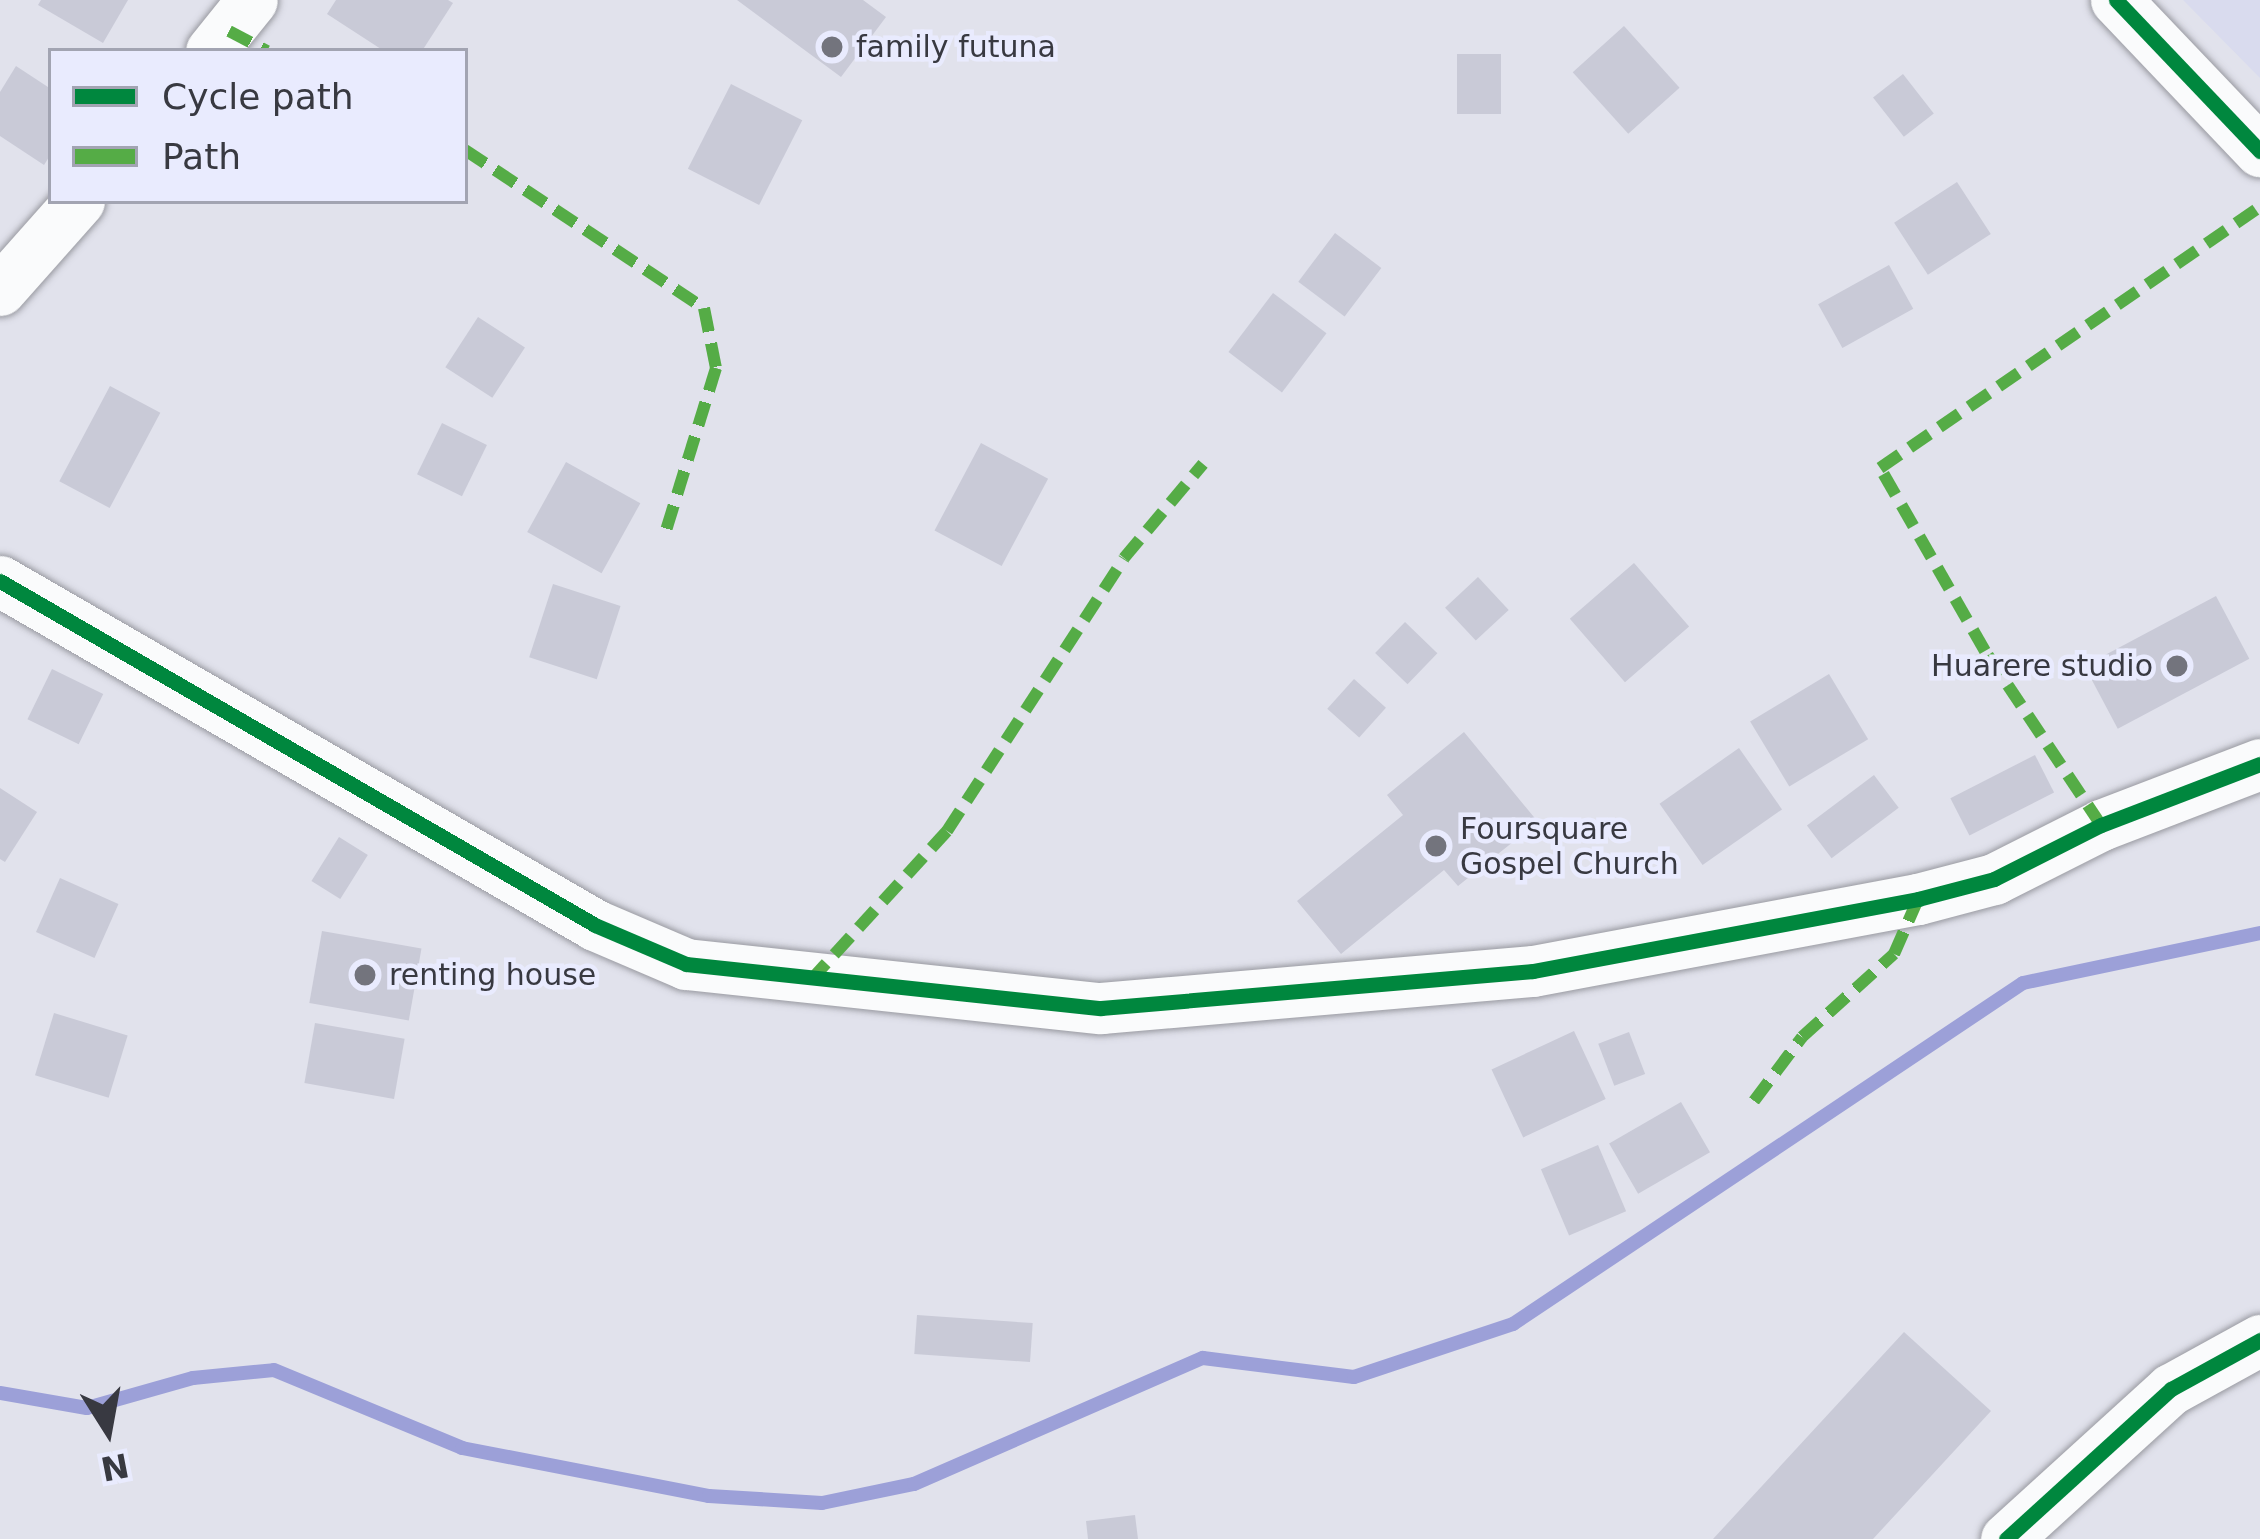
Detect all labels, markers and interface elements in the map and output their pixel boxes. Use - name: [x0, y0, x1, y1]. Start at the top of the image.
- place label: family futuna: [856, 29, 1056, 65]
- marker: family futuna: [819, 34, 845, 60]
- legend: [48, 48, 468, 204]
- text: Cycle path: [162, 76, 354, 117]
- text: Path: [162, 136, 241, 177]
- place label: Huarere studio: [1931, 648, 2153, 684]
- marker: Huarere studio: [2164, 653, 2190, 679]
- place label: Foursquare Gospel Church: [1460, 811, 1679, 882]
- marker: Foursquare Gospel Church: [1423, 833, 1449, 859]
- place label: renting house: [389, 957, 596, 993]
- marker: renting house: [352, 962, 378, 988]
- north arrow: [48, 1371, 168, 1491]
- text: N: [98, 1445, 132, 1489]

